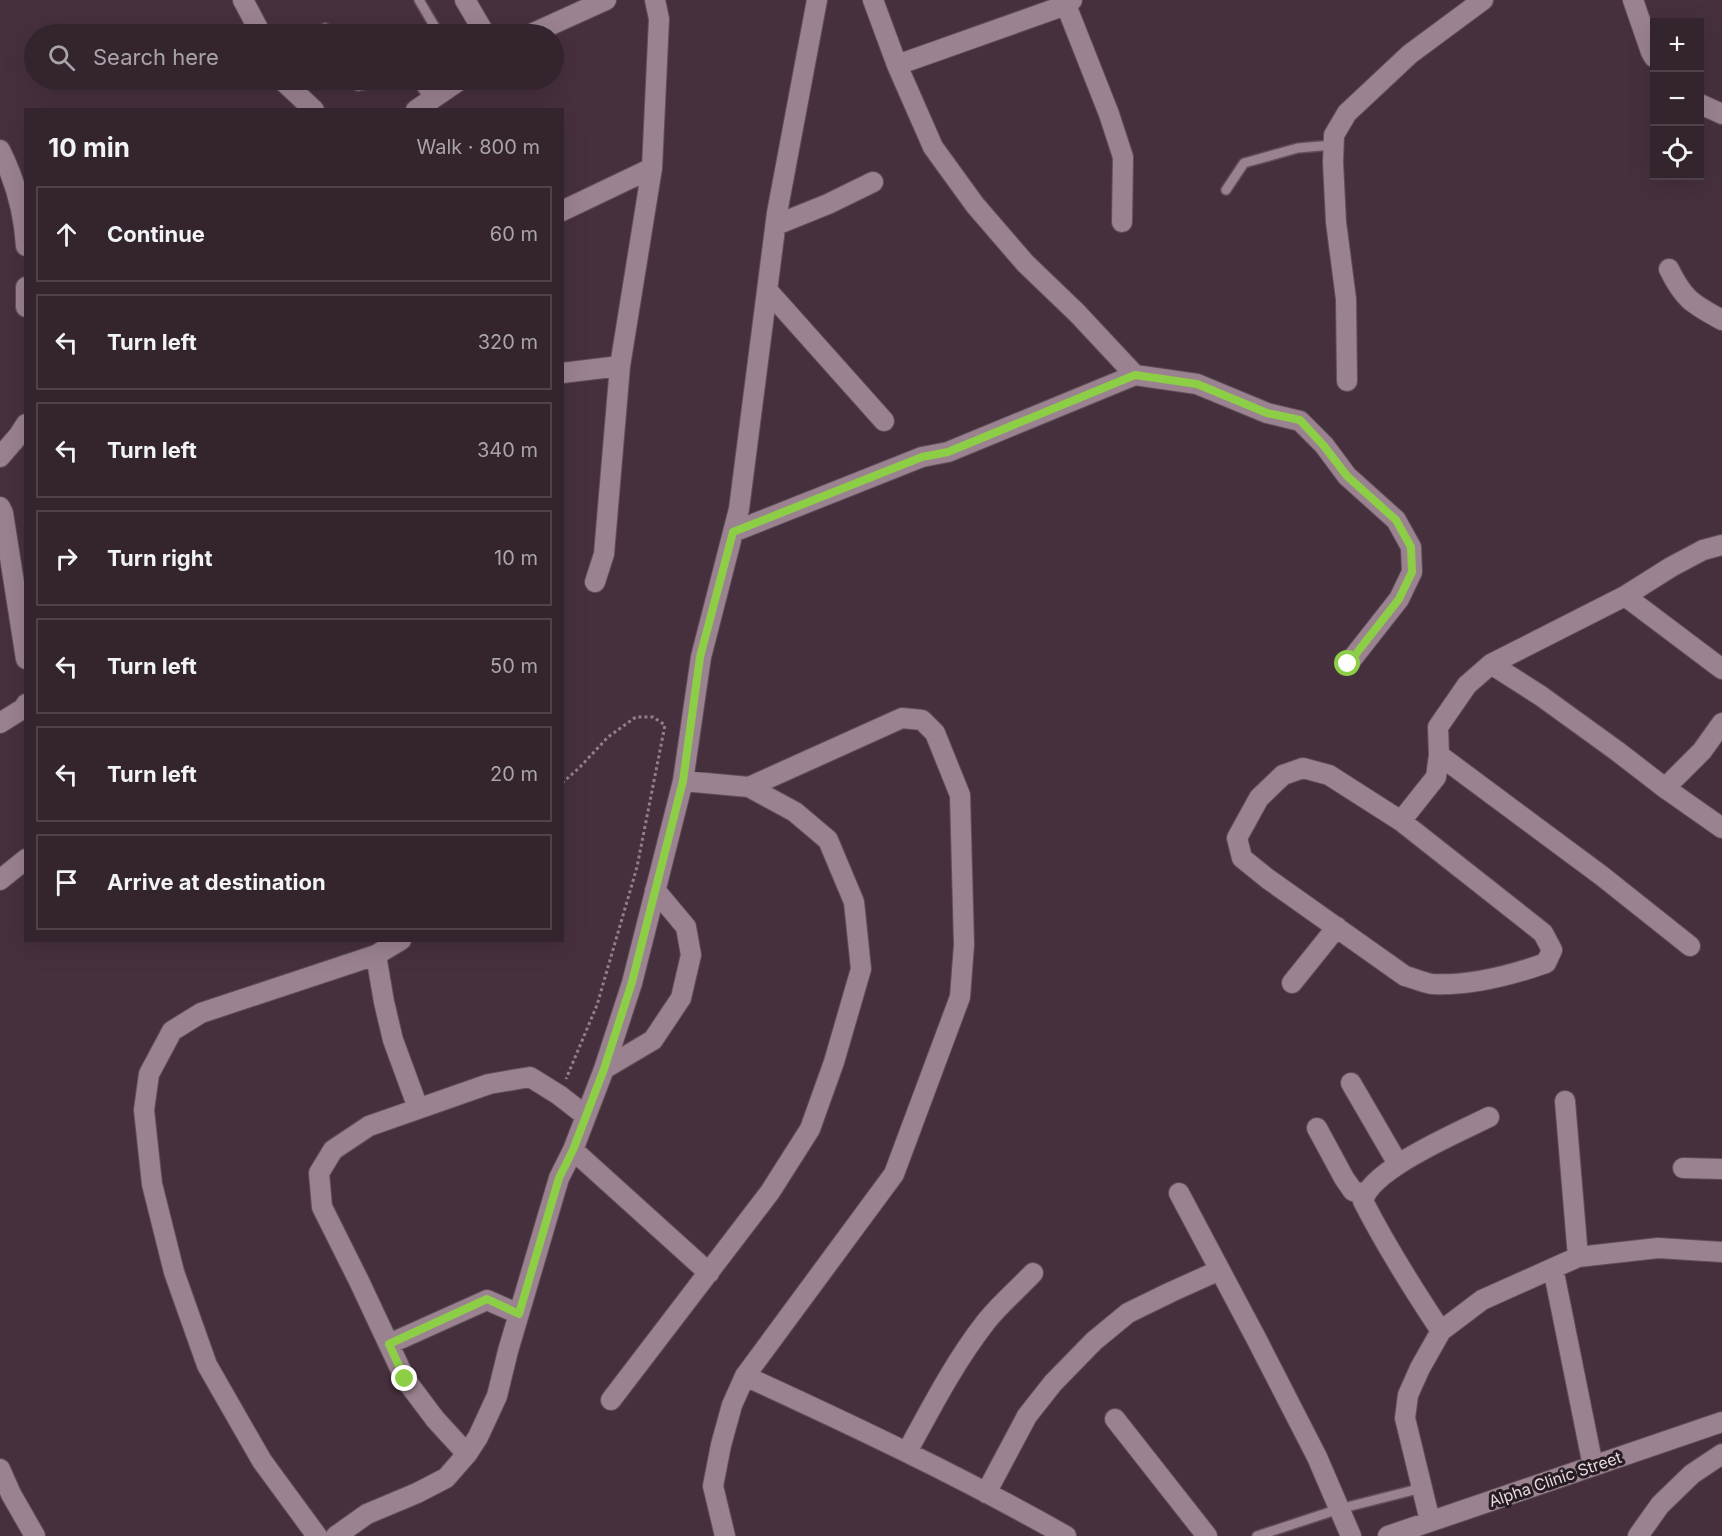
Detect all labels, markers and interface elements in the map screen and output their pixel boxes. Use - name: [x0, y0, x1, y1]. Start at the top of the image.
- map controls: [1650, 18, 1704, 180]
- button: +: [1650, 18, 1704, 72]
- search box: [24, 24, 564, 90]
- icon: search: [45, 41, 78, 74]
- text: Search here: [93, 44, 219, 70]
- button: −: [1650, 72, 1704, 126]
- button: locate: [1650, 126, 1704, 180]
- text: 10 min: [48, 132, 130, 163]
- text: Walk · 800 m: [416, 135, 540, 159]
- icon: ahead: [50, 218, 83, 251]
- text: Continue: [107, 221, 205, 247]
- text: 60 m: [490, 222, 538, 246]
- icon: left: [50, 326, 83, 359]
- text: Turn left: [107, 329, 197, 355]
- text: 320 m: [478, 330, 538, 354]
- icon: left: [50, 434, 83, 467]
- text: Turn left: [107, 437, 197, 463]
- text: 340 m: [477, 438, 538, 462]
- icon: right: [50, 542, 83, 575]
- text: Turn right: [107, 545, 213, 571]
- text: 10 m: [494, 546, 538, 570]
- icon: left: [50, 650, 83, 683]
- route start: [1334, 650, 1360, 676]
- text: Turn left: [107, 653, 197, 679]
- text: 50 m: [490, 654, 538, 678]
- icon: left: [50, 758, 83, 791]
- text: Turn left: [107, 761, 197, 787]
- text: 20 m: [490, 762, 538, 786]
- icon: arrive: [50, 866, 83, 899]
- text: Arrive at destination: [107, 869, 326, 895]
- route end: [391, 1365, 417, 1391]
- street label: Alpha Clinic Street: [1486, 1447, 1624, 1511]

